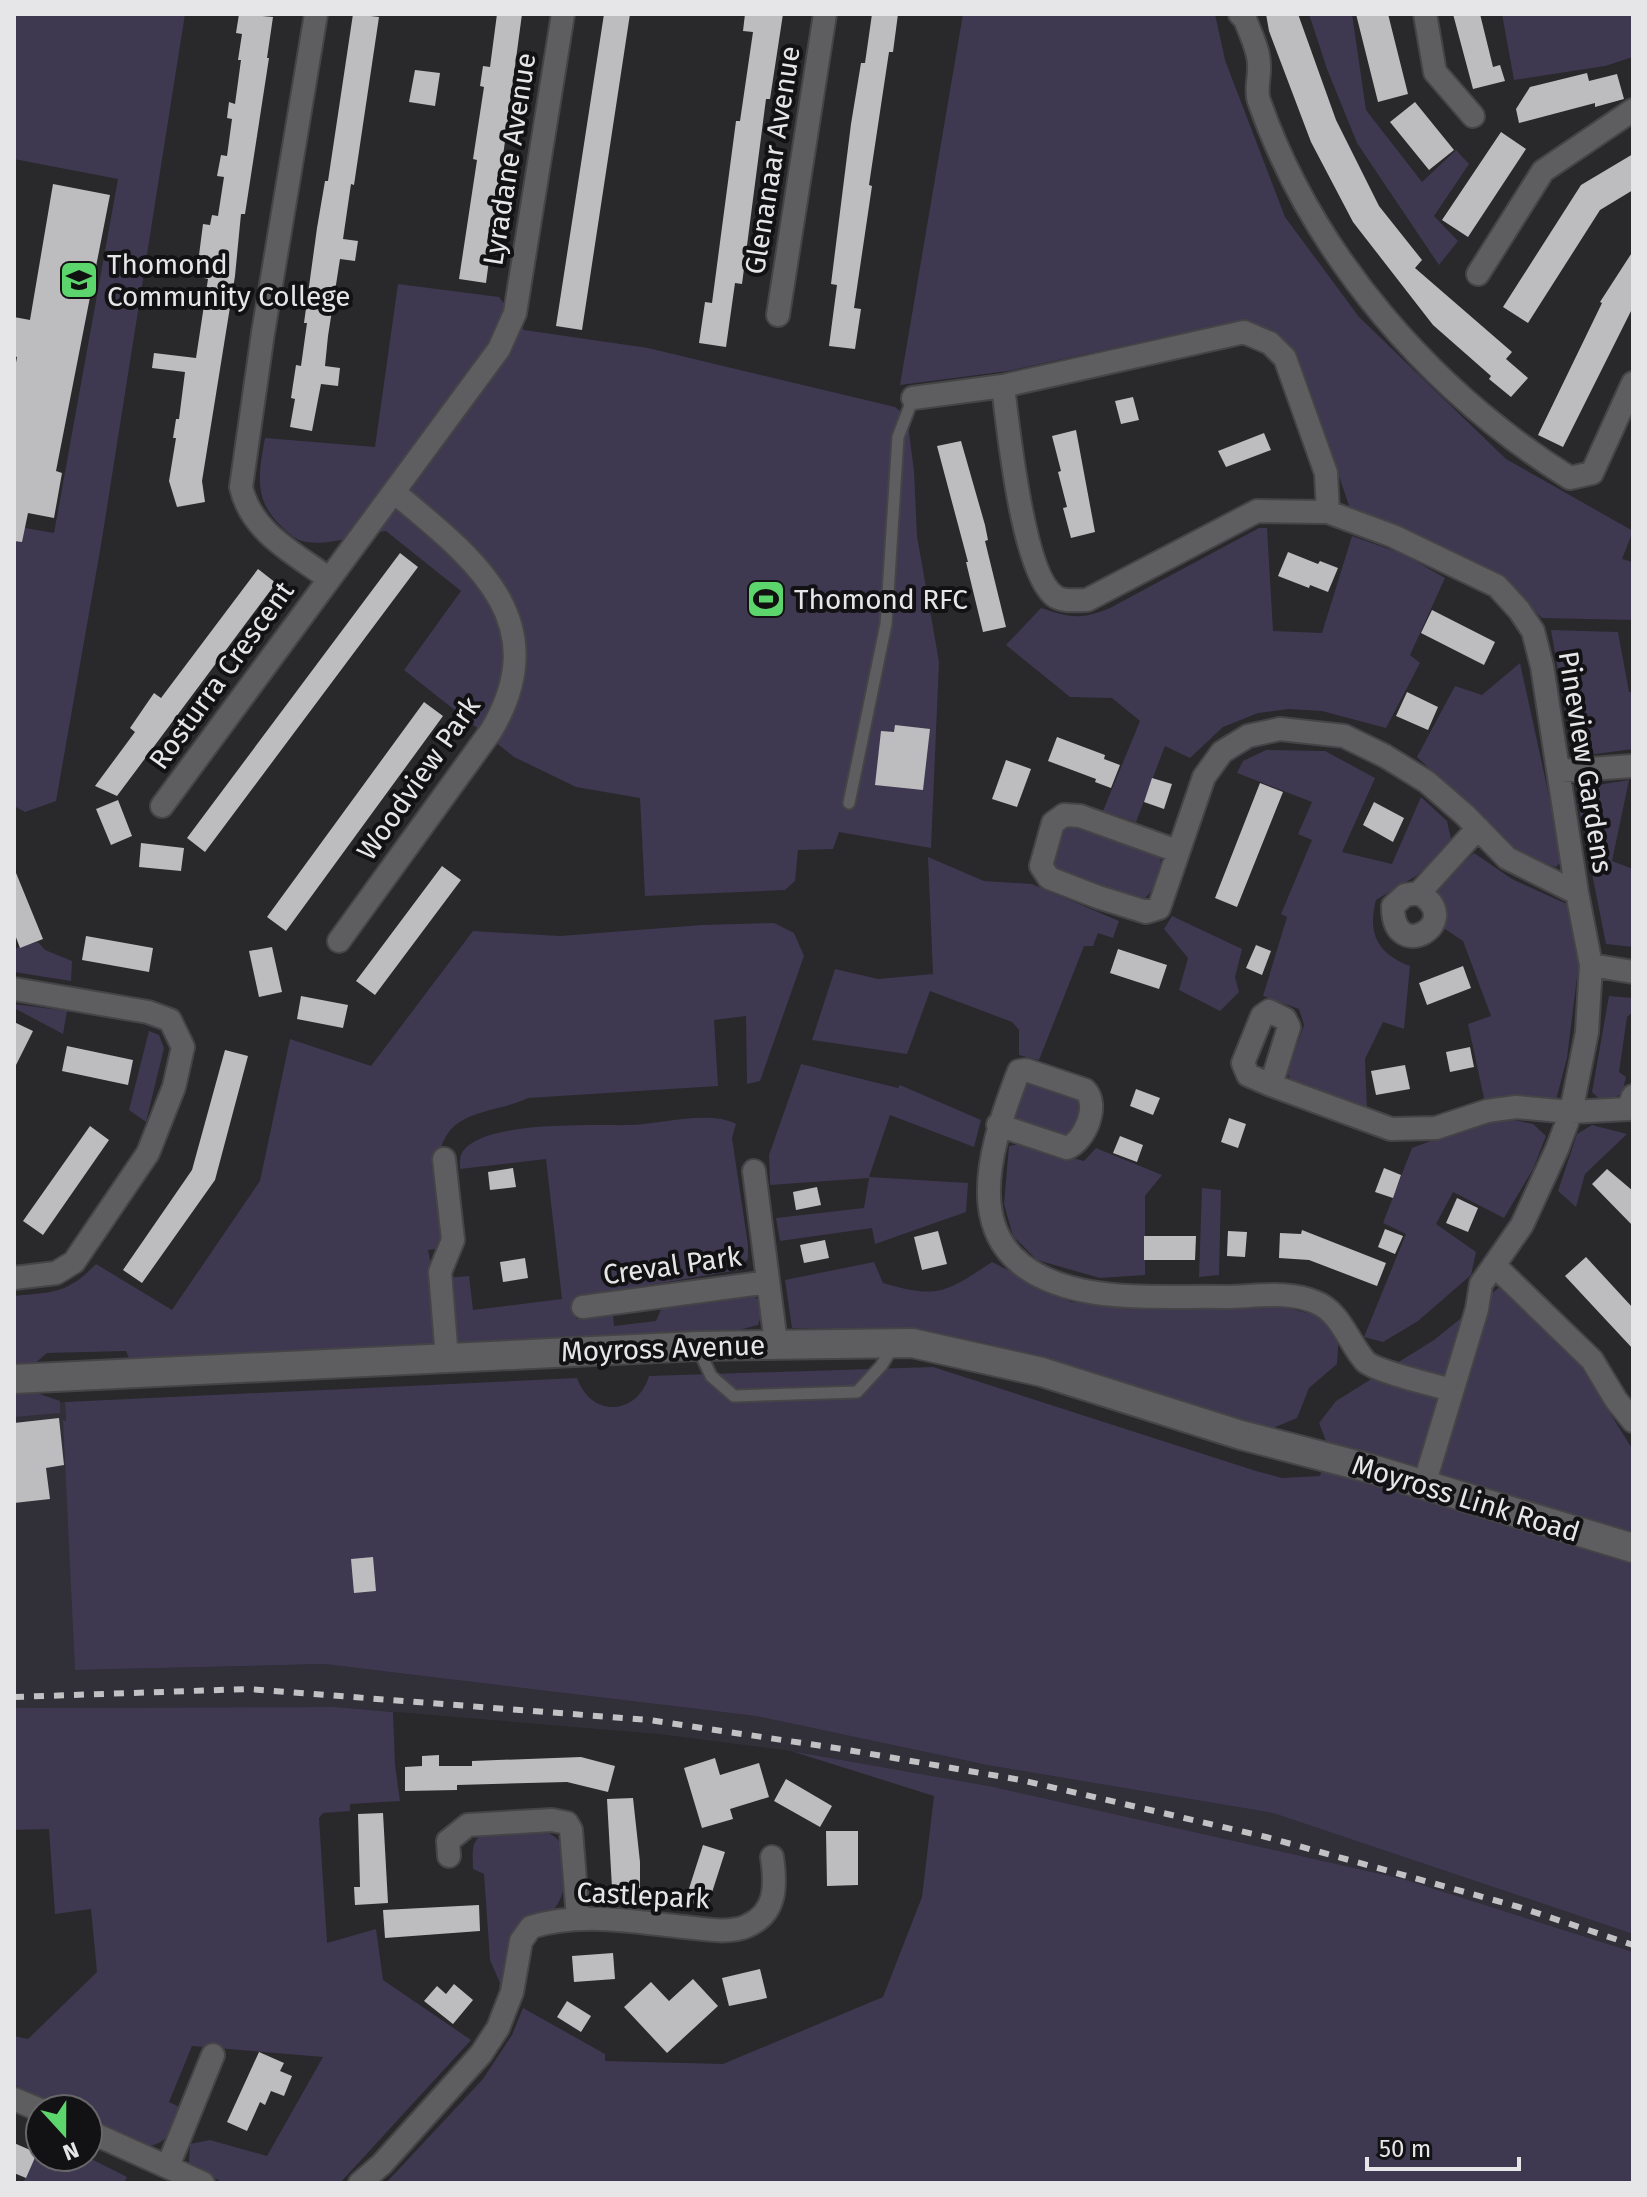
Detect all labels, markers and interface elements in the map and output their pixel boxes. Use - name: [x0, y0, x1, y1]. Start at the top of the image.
- street label: Glenanaar Avenue: [738, 44, 807, 277]
- street label: Lyradane Avenue: [476, 50, 543, 268]
- place label: Thomond Community College: [107, 248, 351, 313]
- school or university icon: Thomond Community College: [58, 259, 100, 301]
- street label: Rosturra Crescent: [142, 574, 301, 776]
- sports icon: Thomond RFC: [745, 578, 787, 620]
- place label: Thomond RFC: [794, 583, 968, 616]
- street label: Pineview Gardens: [1552, 649, 1619, 876]
- street label: Woodview Park: [350, 690, 487, 866]
- street label: Creval Park: [601, 1239, 744, 1292]
- street label: Moyross Avenue: [560, 1328, 766, 1369]
- street label: Moyross Link Road: [1348, 1448, 1584, 1549]
- street label: Castlepark: [576, 1876, 711, 1915]
- north arrow: [24, 2093, 104, 2173]
- scale bar: [1367, 2121, 1519, 2171]
- text: 50 m: [1379, 2135, 1431, 2163]
- text: N: [59, 2136, 83, 2166]

